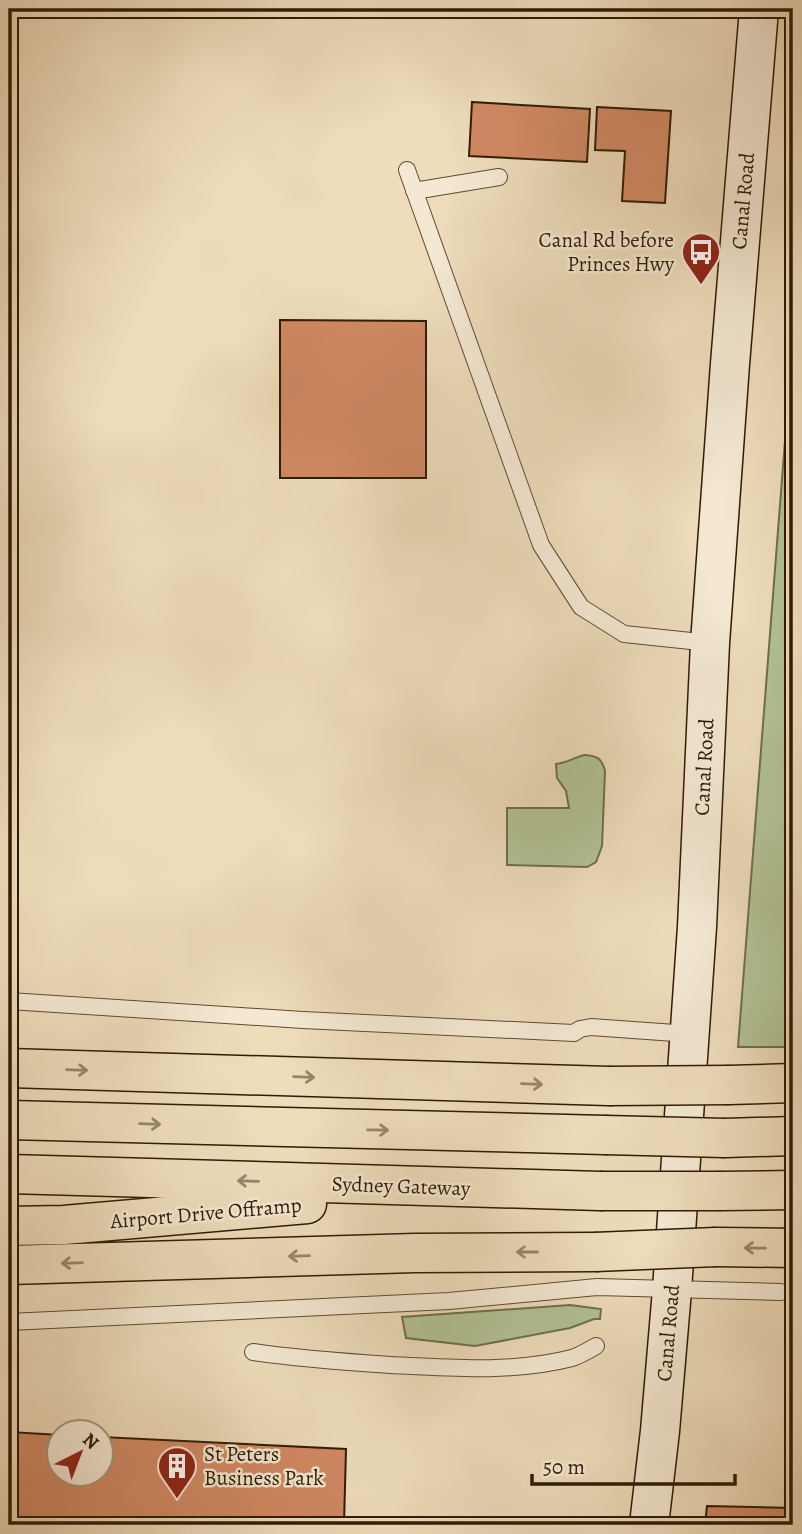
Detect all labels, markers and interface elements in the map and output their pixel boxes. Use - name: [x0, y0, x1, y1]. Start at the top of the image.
- street label: Canal Road: [725, 151, 761, 251]
- place label: Canal Rd before Princes Hwy: [539, 226, 675, 278]
- bus stop icon: Canal Rd before Princes Hwy: [680, 231, 722, 286]
- street label: Canal Road: [687, 717, 721, 816]
- one-way arrow: [65, 1064, 88, 1077]
- one-way arrow: [293, 1070, 316, 1084]
- one-way arrow: [520, 1077, 543, 1090]
- one-way arrow: [139, 1117, 162, 1131]
- one-way arrow: [366, 1123, 389, 1136]
- street label: Sydney Gateway: [331, 1170, 471, 1202]
- one-way arrow: [236, 1175, 259, 1188]
- street label: Airport Drive Offramp: [108, 1191, 303, 1235]
- one-way arrow: [744, 1241, 767, 1254]
- one-way arrow: [516, 1245, 539, 1259]
- one-way arrow: [288, 1250, 311, 1263]
- one-way arrow: [61, 1256, 84, 1270]
- street label: Canal Road: [650, 1283, 686, 1383]
- north arrow: [46, 1418, 116, 1488]
- text: N: [77, 1427, 105, 1456]
- place label: St Peters Business Park: [204, 1440, 324, 1492]
- scale bar: [532, 1443, 736, 1487]
- building icon: St Peters Business Park: [156, 1445, 198, 1500]
- text: 50 m: [543, 1453, 585, 1481]

